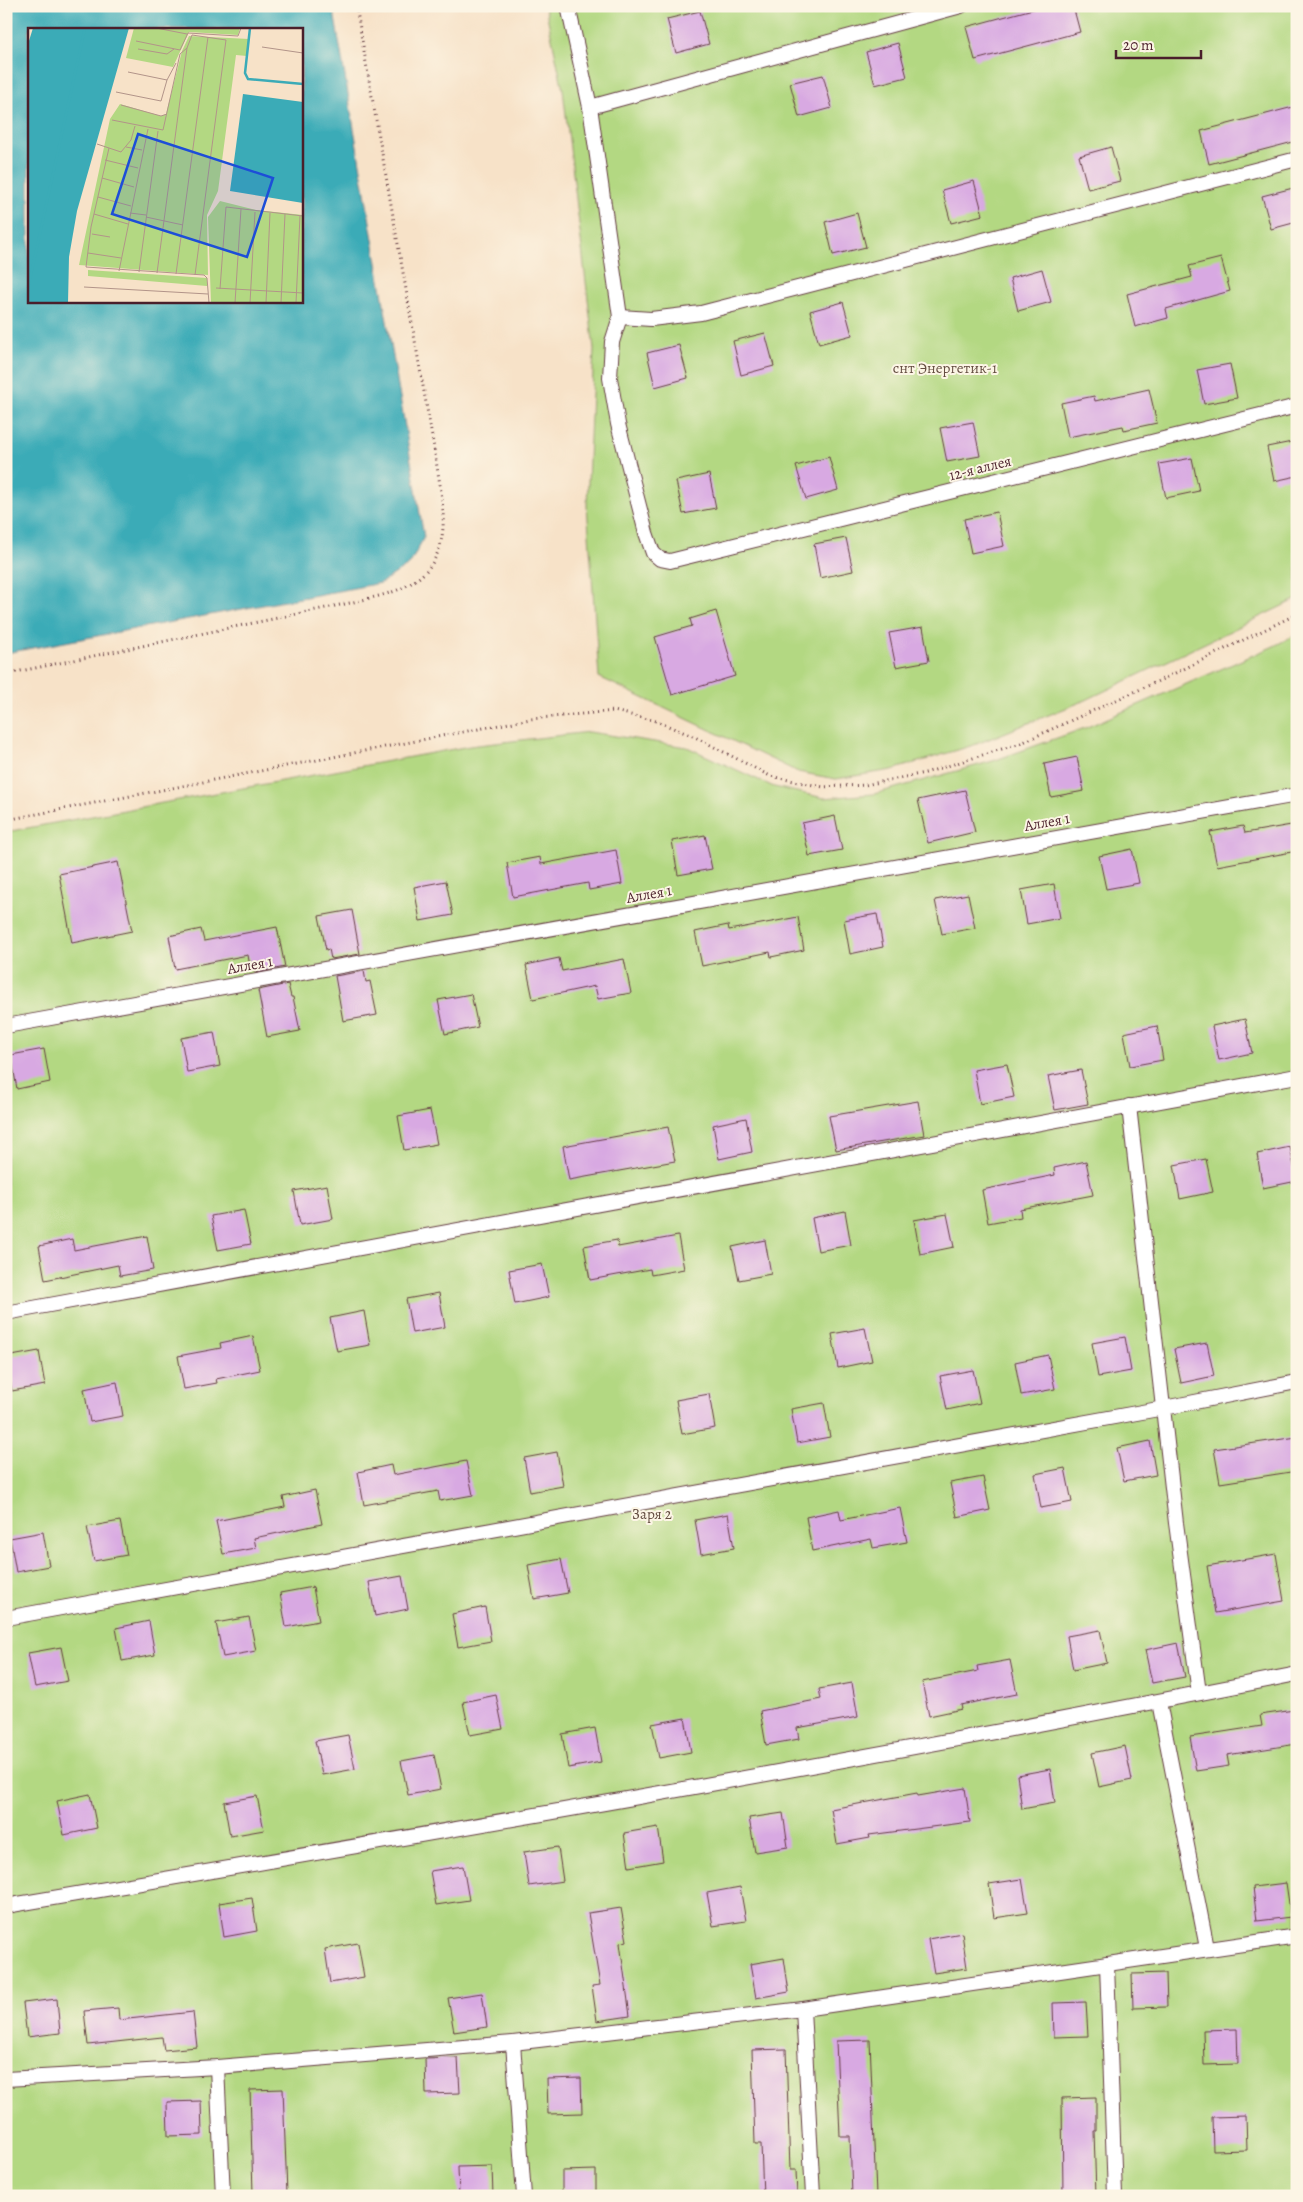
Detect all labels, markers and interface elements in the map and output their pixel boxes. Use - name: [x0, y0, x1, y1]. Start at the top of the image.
- inset map: [28, 28, 302, 302]
- scale bar: [1116, 28, 1200, 60]
- text: 20 m: [1123, 35, 1154, 55]
- park label: снт Энергетик-1: [893, 358, 997, 378]
- street label: 12-я аллея: [947, 451, 1013, 485]
- street label: Аллея 1: [1022, 808, 1071, 836]
- street label: Аллея 1: [624, 880, 673, 908]
- street label: Аллея 1: [225, 951, 274, 979]
- park label: Заря 2: [632, 1504, 672, 1524]

